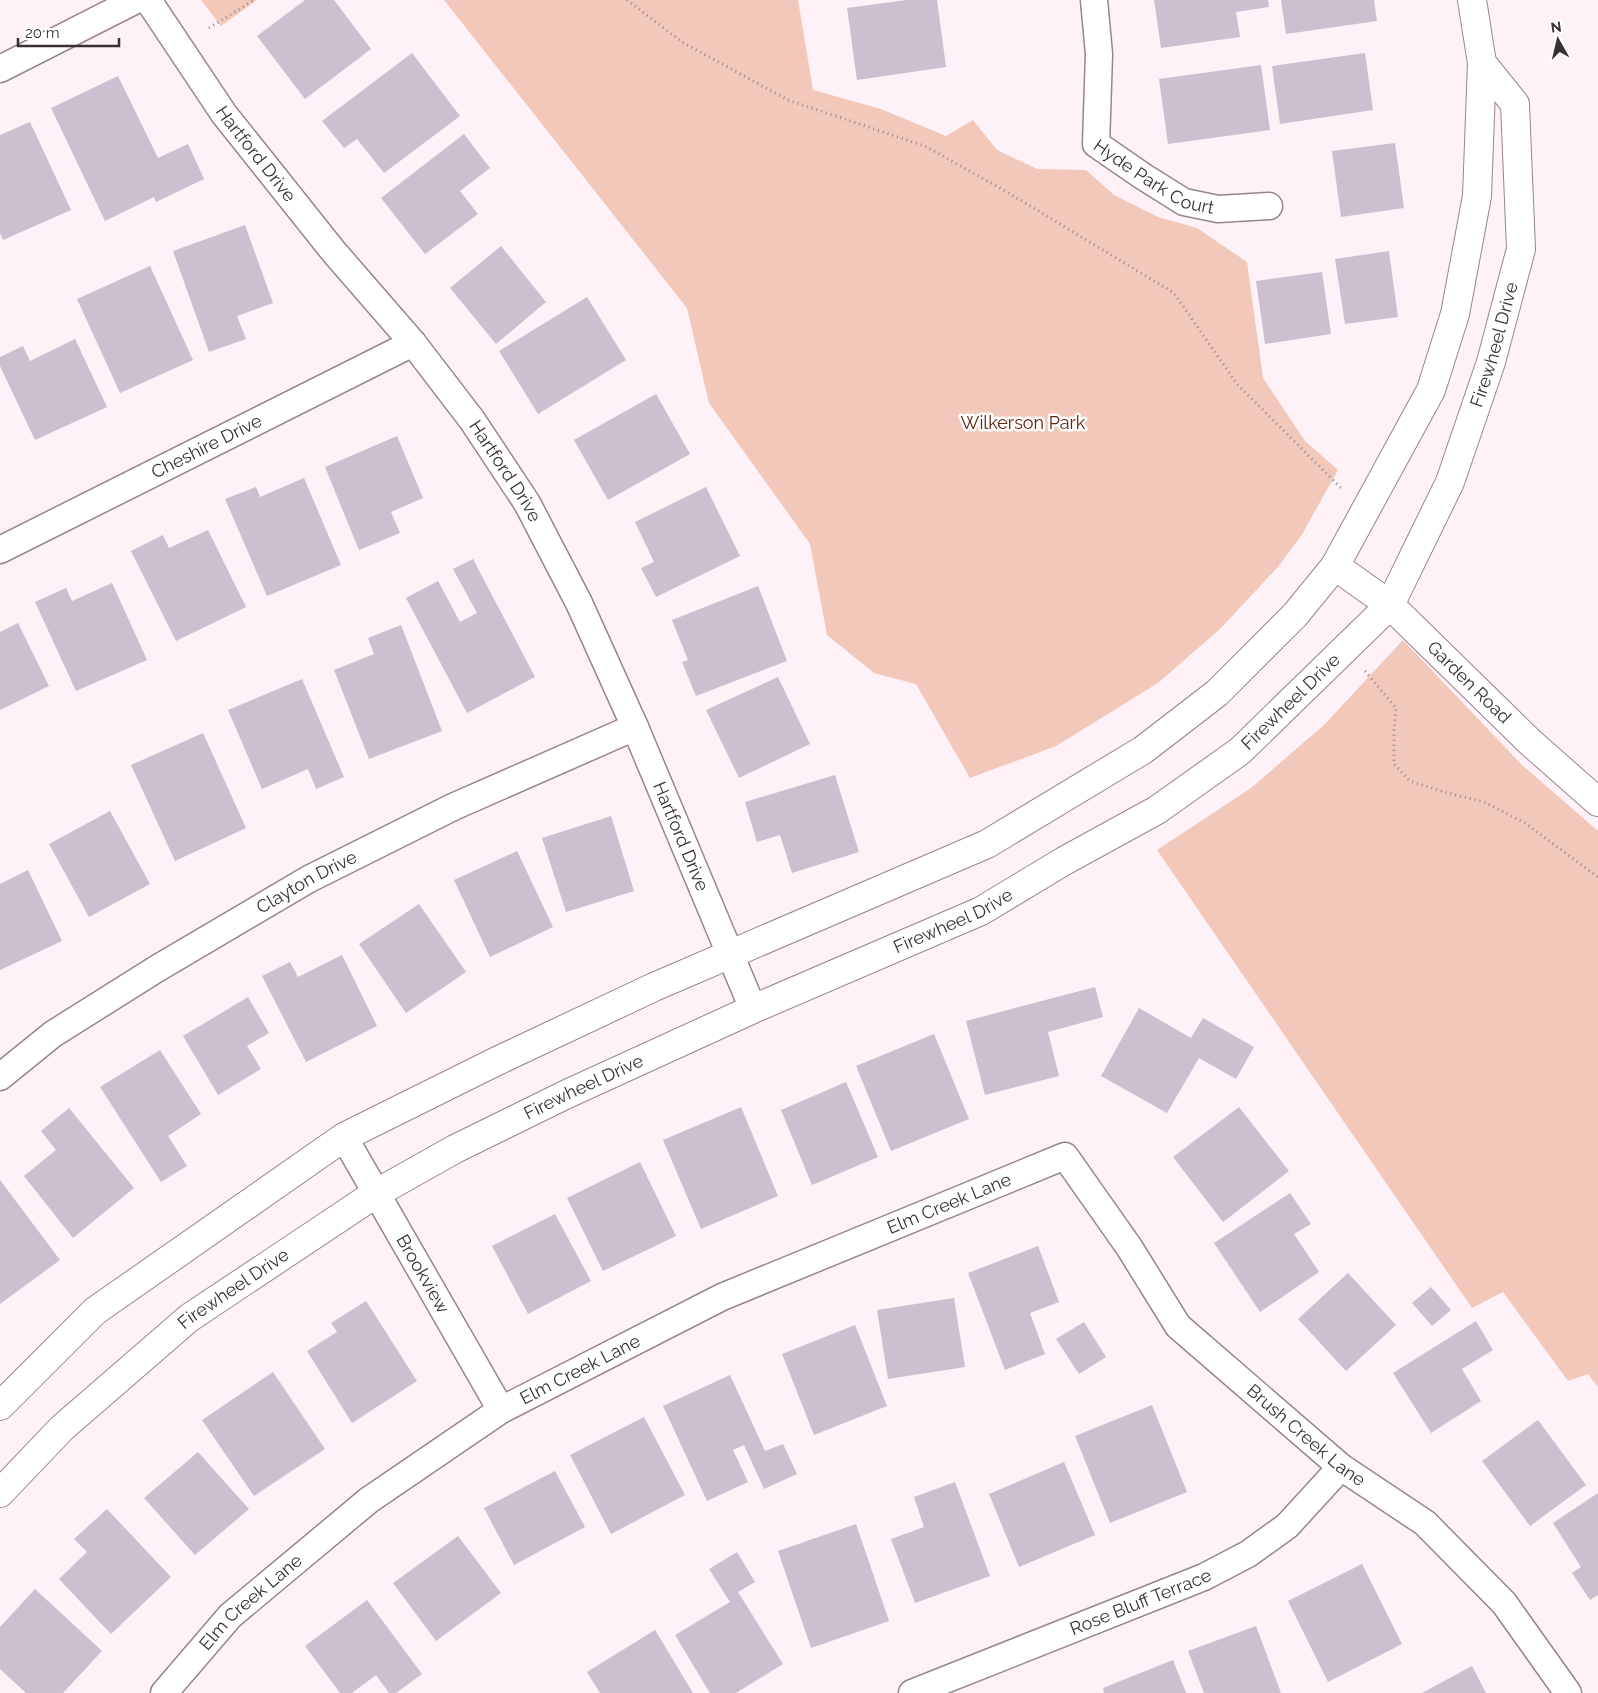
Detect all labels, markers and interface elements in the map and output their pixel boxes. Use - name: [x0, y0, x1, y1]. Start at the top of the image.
- scale bar: [18, 15, 119, 47]
- north arrow: [1533, 15, 1583, 65]
- text: N: [1550, 18, 1563, 36]
- text: 20 m: [25, 24, 60, 42]
- street label: Hartford Drive: [212, 102, 301, 206]
- street label: Hyde Park Court: [1090, 135, 1216, 218]
- street label: Firewheel Drive: [1465, 279, 1522, 410]
- street label: Cheshire Drive: [148, 409, 265, 482]
- park label: Wilkerson Park: [961, 412, 1086, 433]
- street label: Hartford Drive: [465, 416, 546, 526]
- street label: Garden Road: [1423, 636, 1516, 728]
- street label: Firewheel Drive: [1237, 649, 1344, 754]
- street label: Hartford Drive: [649, 778, 714, 895]
- street label: Clayton Drive: [252, 846, 360, 918]
- street label: Firewheel Drive: [890, 883, 1016, 957]
- street label: Firewheel Drive: [520, 1049, 647, 1123]
- street label: Elm Creek Lane: [884, 1168, 1014, 1238]
- street label: Brookview: [392, 1231, 454, 1317]
- street label: Firewheel Drive: [173, 1243, 293, 1333]
- street label: Elm Creek Lane: [516, 1330, 644, 1409]
- street label: Brush Creek Lane: [1243, 1380, 1370, 1490]
- street label: Elm Creek Lane: [195, 1549, 306, 1654]
- street label: Rose Bluff Terrace: [1067, 1564, 1215, 1639]

